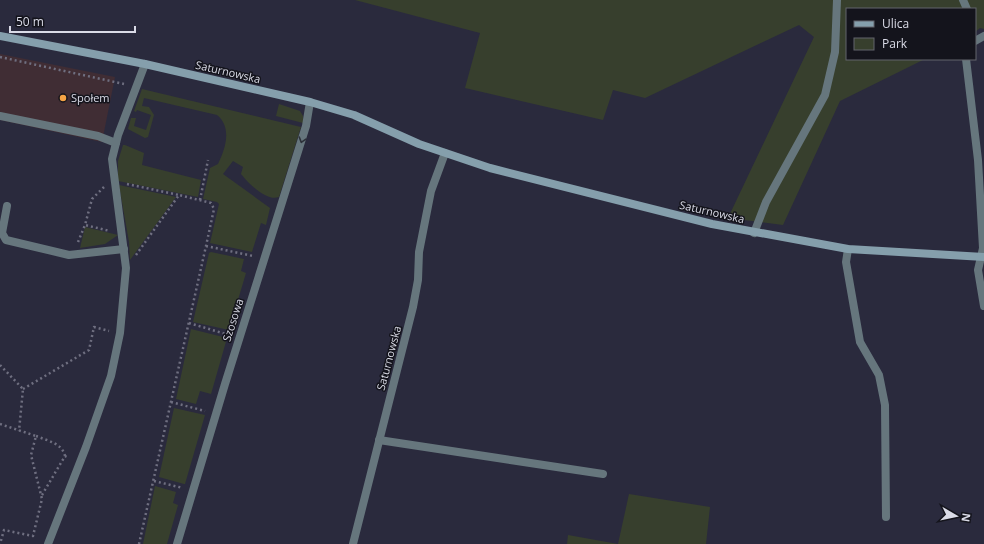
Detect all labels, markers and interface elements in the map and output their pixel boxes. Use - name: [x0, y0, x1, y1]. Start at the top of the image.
- scale bar: [10, 8, 135, 34]
- legend: [846, 8, 976, 60]
- text: 50 m: [16, 13, 44, 30]
- text: Ulica: [882, 15, 909, 32]
- text: Park: [882, 35, 908, 52]
- street label: Saturnowska: [194, 57, 262, 86]
- place label: Społem: [71, 90, 110, 105]
- marker: Społem: [58, 93, 68, 103]
- one-way arrow: [298, 137, 307, 144]
- street label: Saturnowska: [678, 197, 746, 226]
- street label: Szosowa: [219, 296, 247, 343]
- street label: Saturnowska: [373, 324, 404, 392]
- north arrow: [936, 496, 976, 536]
- text: N: [958, 512, 974, 523]

